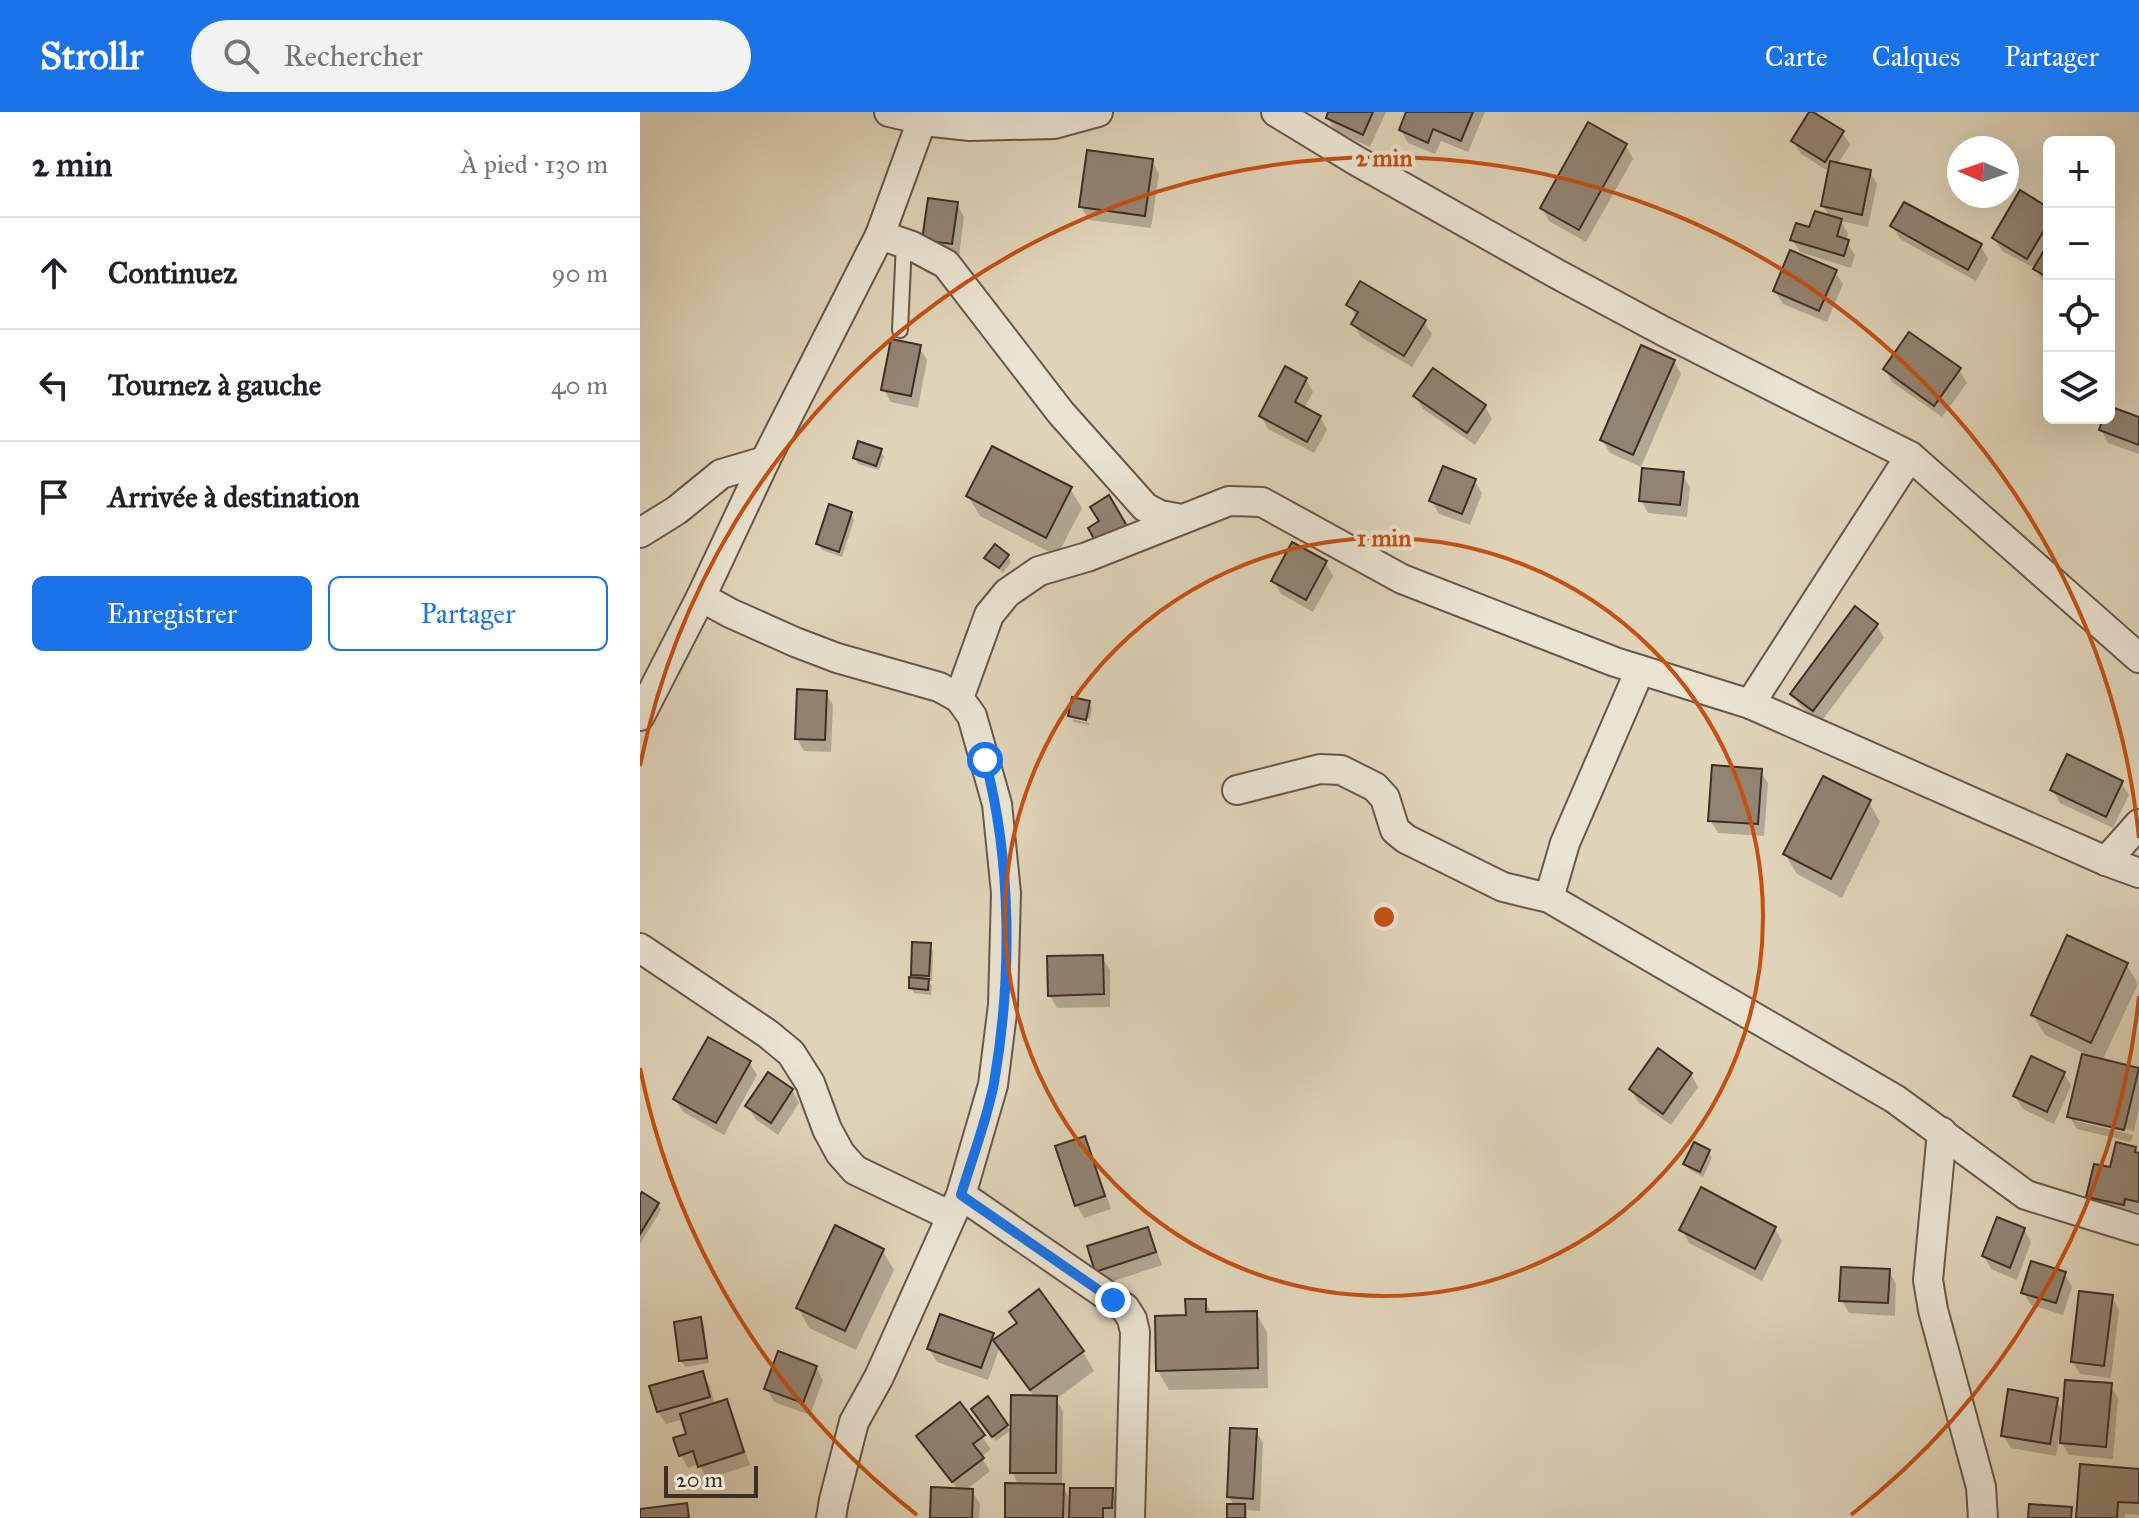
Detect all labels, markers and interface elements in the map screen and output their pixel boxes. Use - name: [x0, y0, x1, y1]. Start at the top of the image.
- search box: [191, 20, 751, 92]
- text: Strollr: [40, 33, 143, 79]
- icon: search: [219, 34, 263, 78]
- text: Rechercher: [283, 38, 423, 74]
- text: Carte: [1765, 39, 1828, 74]
- text: Calques: [1872, 39, 1960, 74]
- text: Partager: [2004, 39, 2099, 74]
- north arrow: [1947, 136, 2019, 208]
- map controls: [2043, 136, 2115, 424]
- button: +: [2043, 136, 2115, 208]
- text: 2 min: [1356, 143, 1412, 173]
- text: 2 min: [32, 144, 112, 185]
- text: À pied · 130 m: [461, 148, 608, 180]
- button: −: [2043, 208, 2115, 280]
- icon: ahead: [32, 251, 76, 295]
- text: Continuez: [108, 255, 237, 291]
- text: 90 m: [551, 257, 608, 289]
- button: locate: [2043, 280, 2115, 352]
- button: layers: [2043, 352, 2115, 424]
- icon: left: [32, 363, 76, 407]
- text: Tournez à gauche: [108, 367, 321, 403]
- text: 40 m: [551, 369, 608, 401]
- icon: arrive: [32, 475, 76, 519]
- text: Arrivée à destination: [108, 479, 360, 515]
- text: 1 min: [1357, 523, 1411, 553]
- button: Enregistrer: [32, 576, 312, 651]
- button: Partager: [328, 576, 608, 651]
- route start: [967, 742, 1003, 778]
- centre of rings: [1370, 903, 1398, 931]
- route end: [1095, 1282, 1131, 1318]
- scale bar: [664, 1462, 758, 1498]
- text: 20 m: [676, 1466, 723, 1493]

